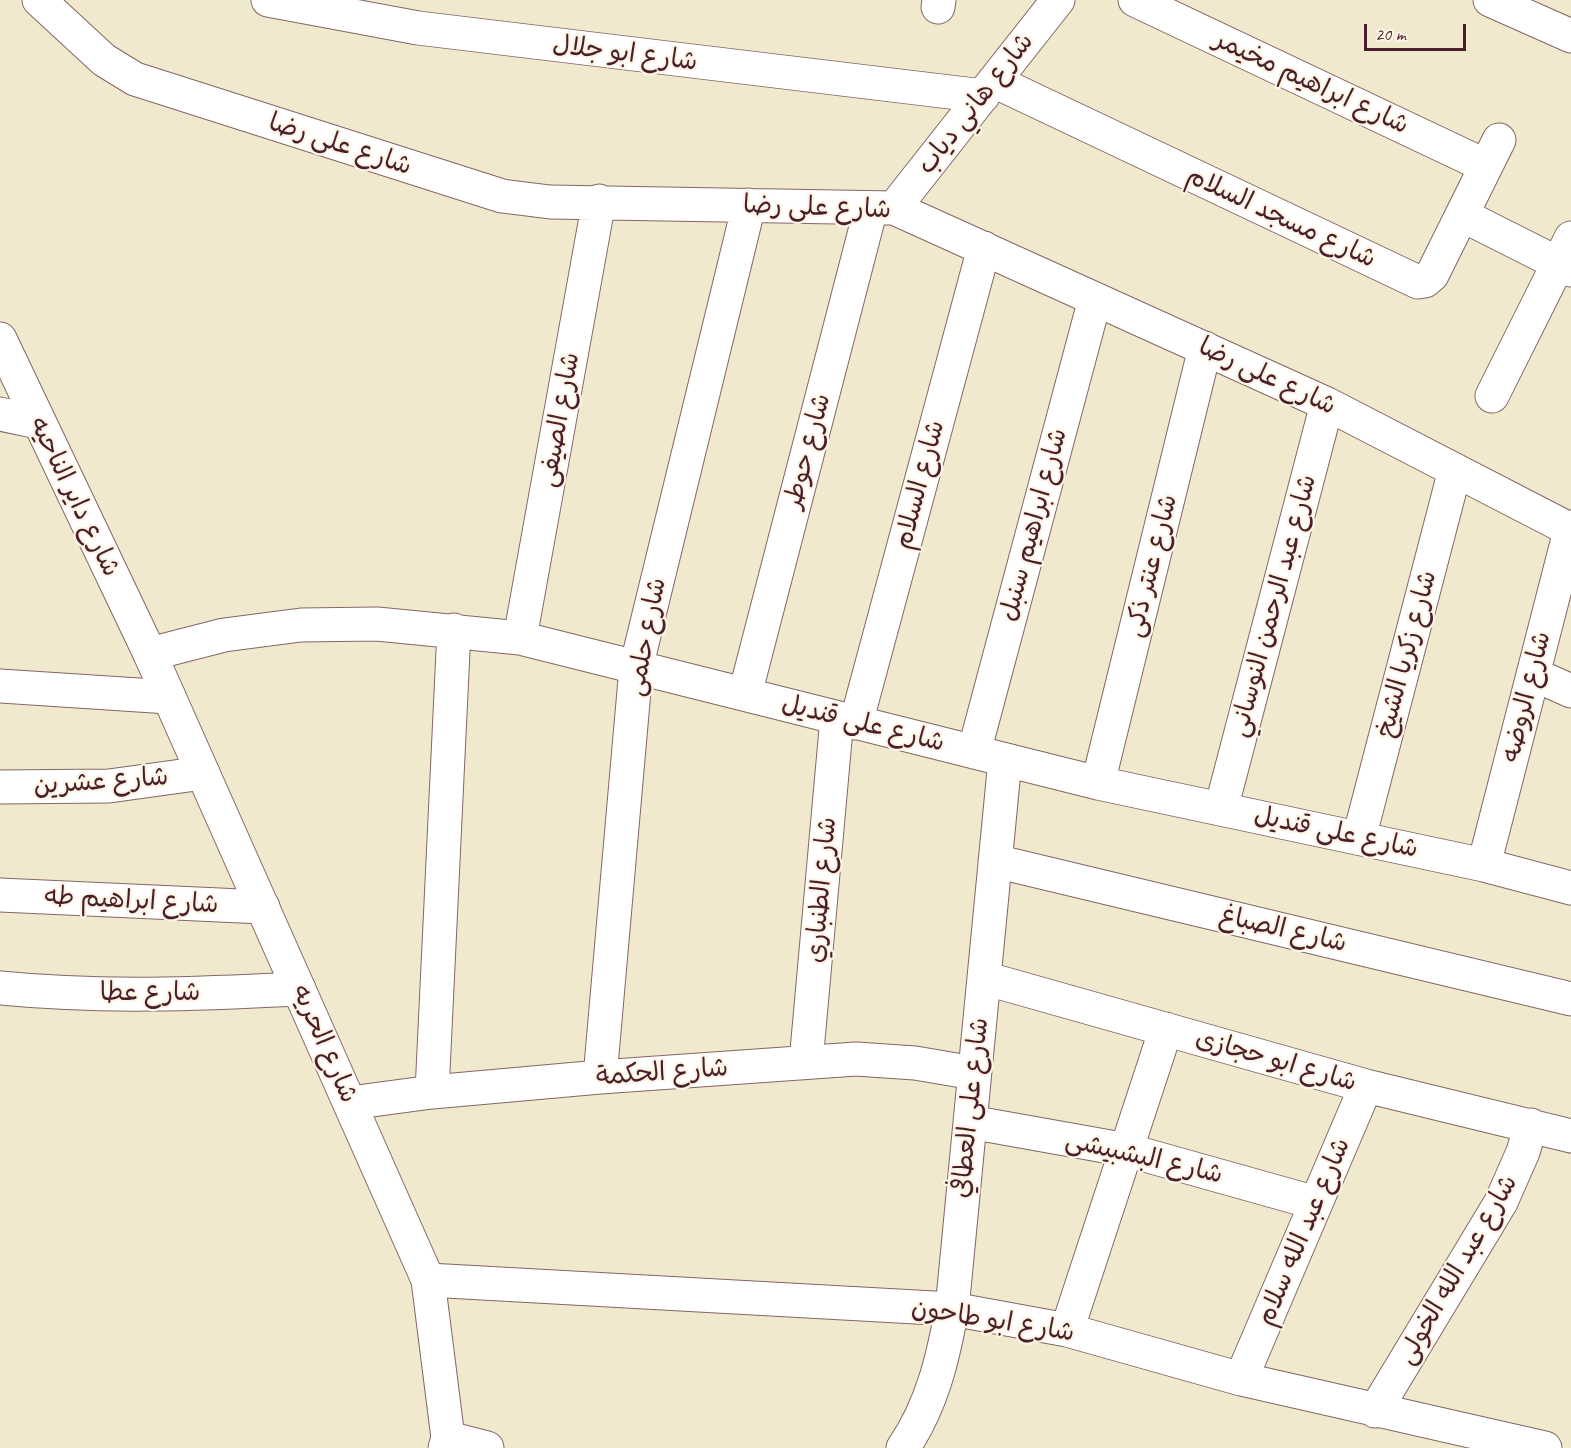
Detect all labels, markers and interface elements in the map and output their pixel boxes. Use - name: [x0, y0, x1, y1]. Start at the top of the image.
- scale bar: [1367, 12, 1469, 50]
- text: 20 m: [1375, 23, 1406, 45]
- street label: شارع ابراهيم مخيمر: [1209, 24, 1413, 142]
- street label: شارع هاني دياب: [911, 27, 1041, 181]
- street label: شارع ابو جلال: [551, 30, 699, 78]
- street label: شارع على رضا: [265, 107, 415, 183]
- street label: شارع مسجد السلام: [1181, 160, 1381, 276]
- street label: شارع على رضا: [742, 190, 892, 226]
- street label: شارع على رضا: [1193, 332, 1341, 422]
- street label: شارع الصيفى: [533, 350, 587, 490]
- street label: شارع حوطر: [778, 390, 838, 512]
- street label: شارع داير الناحيه: [22, 412, 126, 582]
- street label: شارع السلام: [888, 417, 952, 553]
- street label: شارع ابراهيم سنبل: [993, 425, 1075, 625]
- street label: شارع عبد الرحمن النوساني: [1224, 471, 1324, 741]
- street label: شارع عنتر ذكى: [1119, 491, 1185, 641]
- street label: شارع زكريا الشيخ: [1370, 567, 1444, 741]
- street label: شارع حلمى: [620, 575, 674, 699]
- street label: شارع الروضه: [1496, 628, 1558, 766]
- street label: شارع على قنديل: [778, 689, 948, 759]
- street label: شارع عشرين: [32, 762, 170, 802]
- street label: شارع على قنديل: [1251, 800, 1421, 866]
- street label: شارع الطنباري: [800, 816, 844, 964]
- street label: شارع ابراهيم طه: [43, 881, 219, 921]
- street label: شارع الصباغ: [1216, 900, 1350, 960]
- street label: شارع عطا: [100, 977, 200, 1009]
- street label: شارع الحريه: [284, 980, 364, 1108]
- street label: شارع على العطافي: [946, 1016, 996, 1200]
- street label: شارع ابو حجازى: [1192, 1023, 1360, 1099]
- street label: شارع الحكمة: [595, 1053, 729, 1093]
- street label: شارع البشبيشى: [1062, 1125, 1226, 1191]
- street label: شارع عبد الله سلام: [1250, 1133, 1358, 1331]
- street label: شارع عبد الله الخولى: [1391, 1170, 1525, 1370]
- street label: شارع ابو طاحون: [909, 1293, 1077, 1349]

